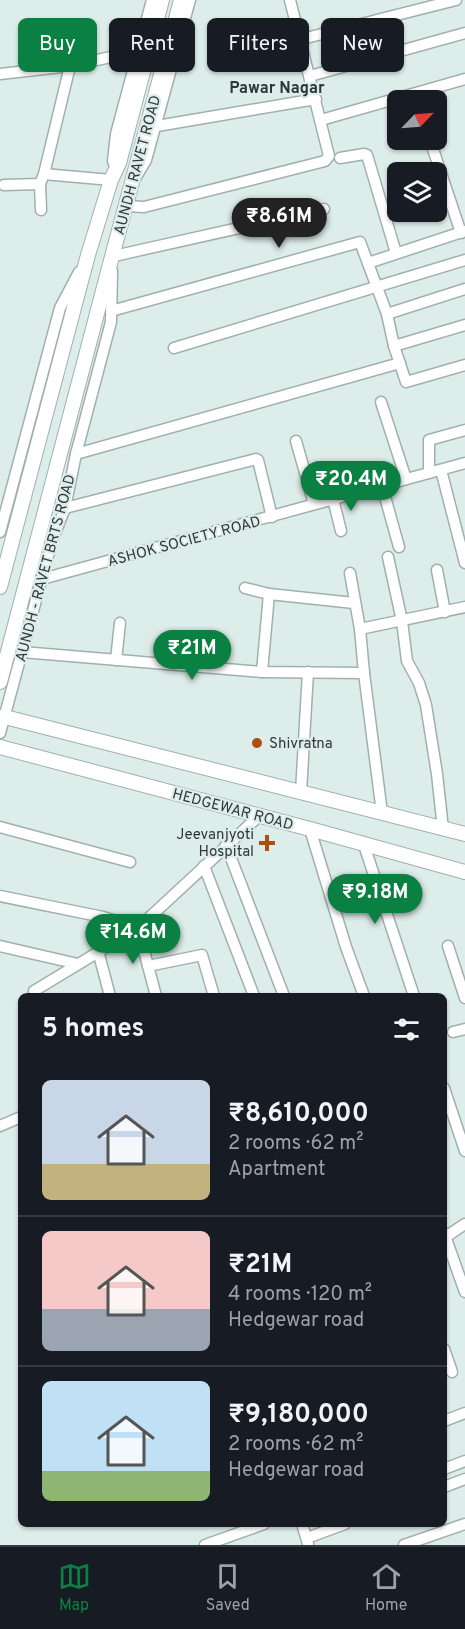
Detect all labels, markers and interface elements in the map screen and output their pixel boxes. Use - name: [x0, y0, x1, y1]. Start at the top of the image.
- chip: Buy: [18, 18, 97, 72]
- chip: Rent: [109, 18, 195, 72]
- chip: Filters: [207, 18, 309, 72]
- chip: New: [321, 18, 404, 72]
- district label: Pawar Nagar: [229, 79, 325, 99]
- north arrow: [387, 90, 447, 150]
- map controls: [387, 90, 447, 222]
- street label: AUNDH RAVET ROAD: [111, 94, 166, 237]
- button: layers: [387, 162, 447, 222]
- pin: ₹8.61M: [230, 198, 328, 249]
- text: ₹8.61M: [246, 204, 312, 230]
- pin: ₹20.4M: [302, 461, 400, 512]
- text: ₹20.4M: [315, 467, 387, 493]
- street label: AUNDH - RAVET BRTS ROAD: [12, 472, 81, 664]
- street label: ASHOK SOCIETY ROAD: [106, 513, 263, 572]
- pin: ₹21M: [156, 630, 228, 681]
- text: ₹21M: [167, 636, 217, 662]
- place label: Shivratna: [269, 735, 333, 754]
- marker: Shivratna: [250, 736, 264, 750]
- street label: HEDGEWAR ROAD: [170, 785, 295, 836]
- place label: Jeevanjyoti Hospital: [176, 826, 254, 862]
- marker: Jeevanjyoti Hospital: [258, 834, 276, 852]
- pin: ₹9.18M: [326, 874, 424, 925]
- text: ₹9.18M: [342, 880, 408, 906]
- pin: ₹14.6M: [84, 914, 182, 965]
- text: ₹14.6M: [99, 920, 167, 946]
- text: 5 homes: [42, 1013, 144, 1046]
- icon: filters: [390, 1013, 423, 1046]
- text: ₹8,610,000: [228, 1098, 369, 1131]
- icon: home: [90, 1104, 162, 1176]
- text: 2 rooms · 62 m²: [228, 1131, 364, 1157]
- text: Apartment: [228, 1157, 326, 1183]
- text: ₹21M: [228, 1249, 292, 1282]
- icon: home: [90, 1255, 162, 1327]
- text: 4 rooms · 120 m²: [228, 1282, 372, 1308]
- text: Hedgewar road: [228, 1308, 364, 1334]
- text: ₹9,180,000: [228, 1399, 369, 1432]
- icon: home: [90, 1405, 162, 1477]
- text: 2 rooms · 62 m²: [228, 1432, 364, 1458]
- text: Hedgewar road: [228, 1458, 364, 1484]
- tab: Map: [58, 1560, 91, 1616]
- tab: Saved: [206, 1560, 250, 1616]
- tab: Home: [365, 1560, 407, 1616]

